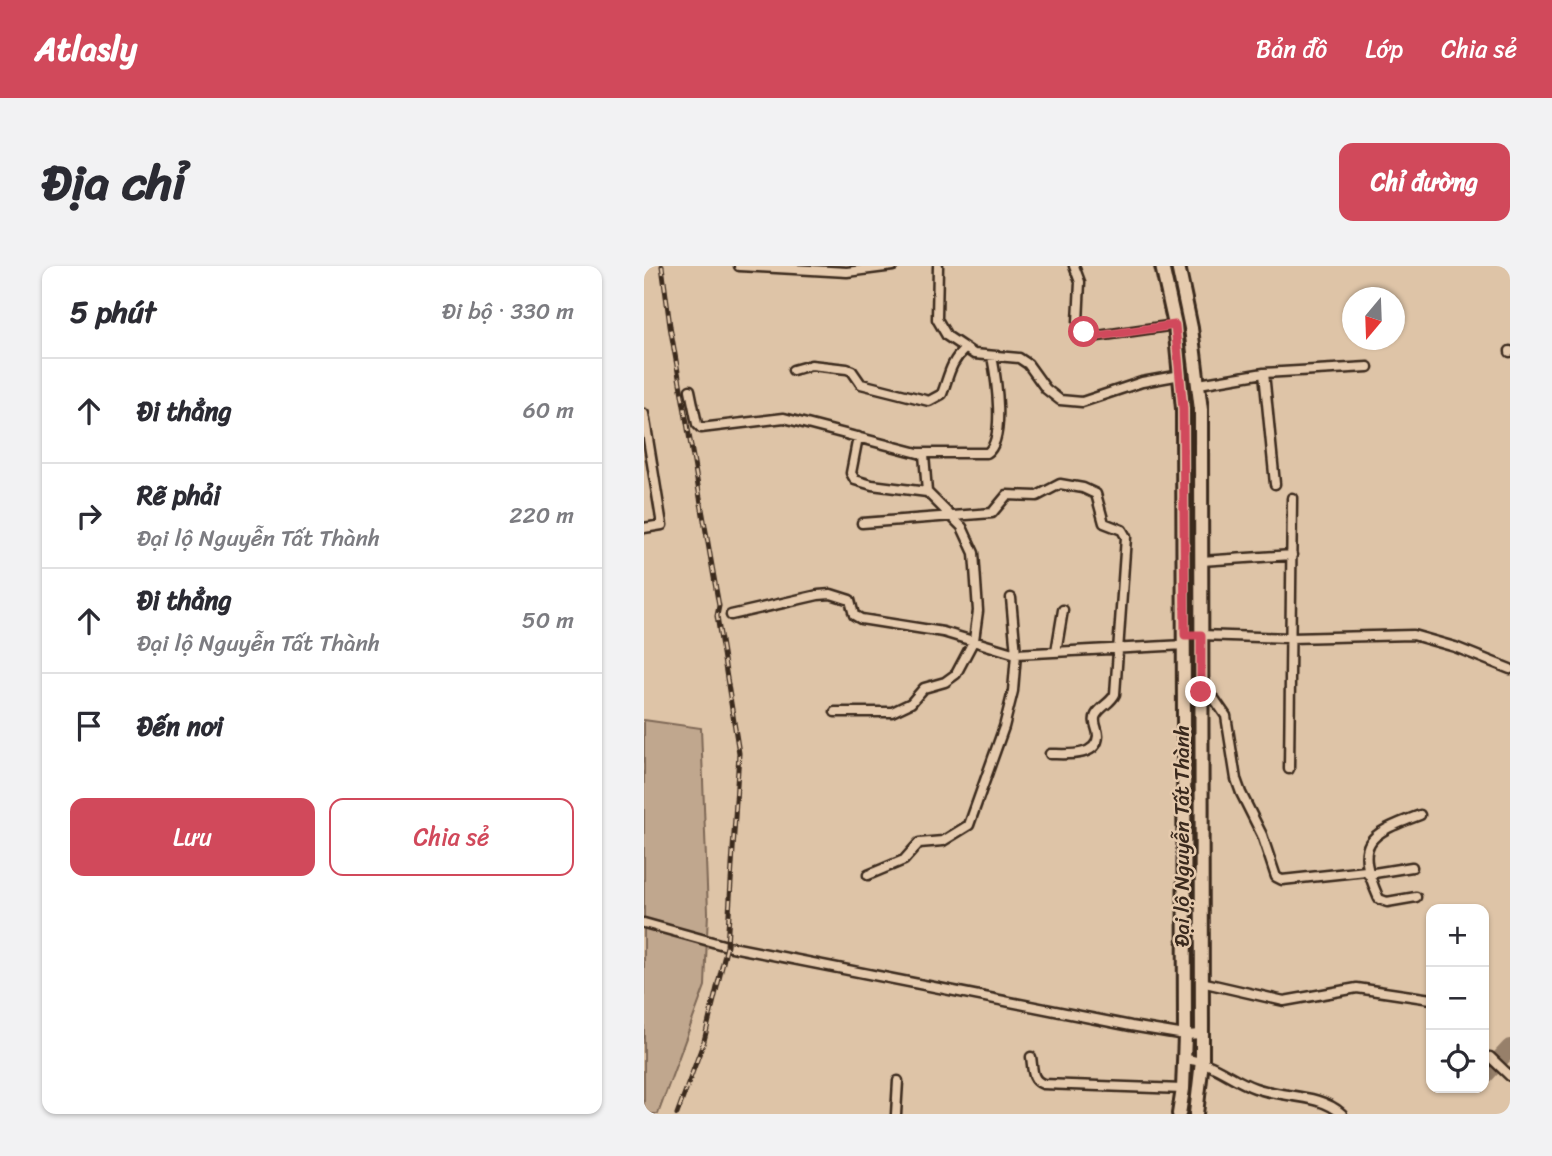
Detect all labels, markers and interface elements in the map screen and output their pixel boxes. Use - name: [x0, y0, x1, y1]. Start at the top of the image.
- text: Atlasly: [35, 20, 137, 78]
- text: Bản đồ: [1256, 28, 1327, 70]
- text: Lớp: [1365, 28, 1403, 70]
- text: Chia sẻ: [1441, 28, 1517, 70]
- text: Địa chỉ: [42, 139, 186, 226]
- button: Chỉ đường: [1339, 143, 1510, 221]
- text: 5 phút: [70, 285, 156, 339]
- north arrow: [1342, 287, 1405, 350]
- text: Đi bộ · 330 m: [442, 291, 574, 332]
- route start: [1068, 316, 1099, 347]
- text: Đi thẳng: [137, 388, 232, 434]
- text: 60 m: [523, 390, 574, 431]
- icon: ahead: [70, 392, 108, 430]
- text: Rẽ phải: [137, 472, 221, 518]
- text: 220 m: [509, 495, 574, 536]
- icon: right: [70, 497, 108, 535]
- text: Đại lộ Nguyễn Tất Thành: [137, 518, 380, 559]
- text: Đi thẳng: [137, 577, 232, 623]
- text: 50 m: [522, 600, 574, 641]
- icon: ahead: [70, 602, 108, 640]
- text: Đại lộ Nguyễn Tất Thành: [137, 623, 380, 664]
- route end: [1185, 676, 1216, 707]
- text: Đến nơi: [137, 703, 223, 749]
- icon: arrive: [70, 707, 108, 745]
- street label: Đại lộ Nguyễn Tất Thành: [1163, 725, 1201, 947]
- button: Lưu: [70, 798, 315, 876]
- button: Chia sẻ: [329, 798, 574, 876]
- map controls: [1426, 904, 1489, 1093]
- button: +: [1426, 904, 1489, 967]
- button: −: [1426, 967, 1489, 1030]
- button: locate: [1426, 1030, 1489, 1093]

